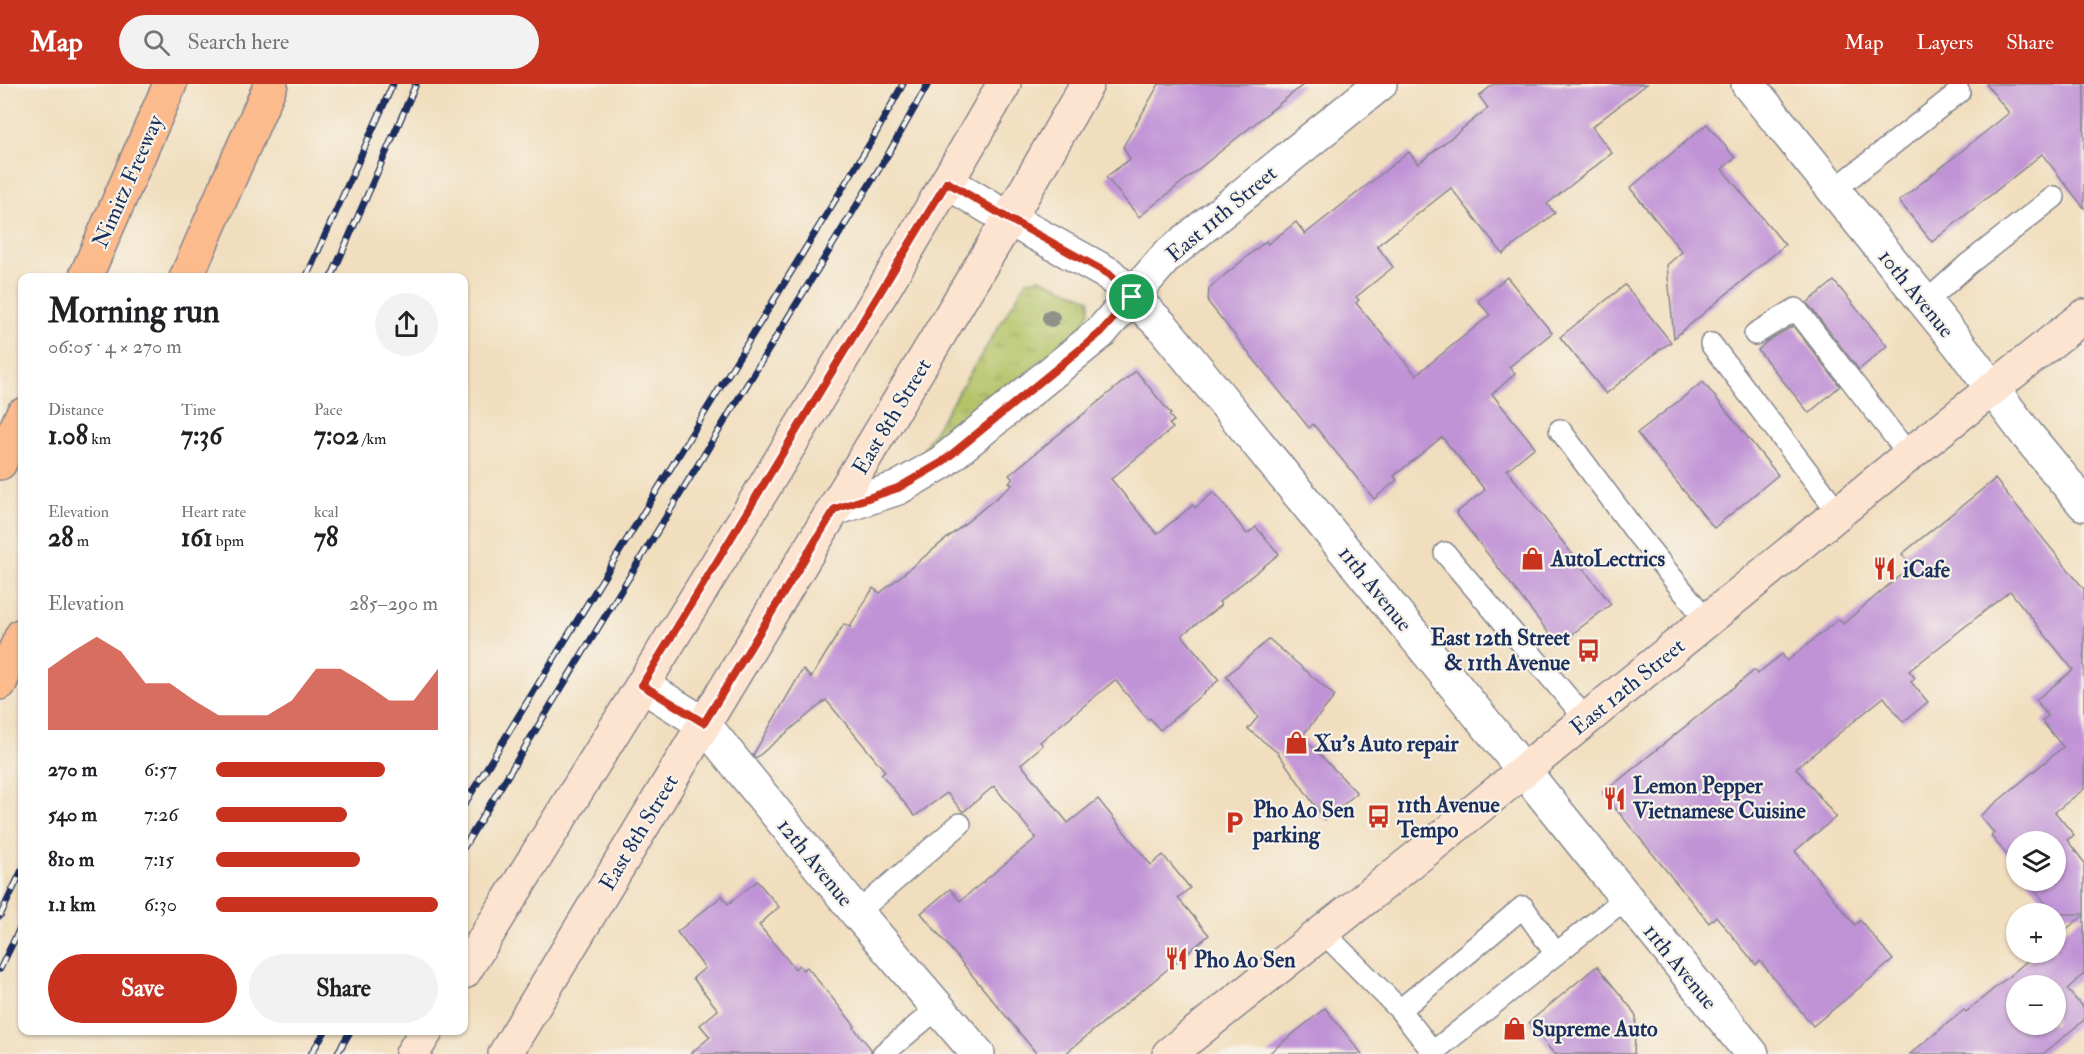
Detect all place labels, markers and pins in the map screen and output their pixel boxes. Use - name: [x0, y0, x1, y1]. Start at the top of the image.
- pin: [1106, 271, 1157, 322]
- shop icon: AutoLectrics: [1520, 545, 1546, 571]
- place label: AutoLectrics: [1550, 545, 1665, 573]
- restaurant icon: iCafe: [1872, 556, 1898, 582]
- place label: iCafe: [1902, 556, 1951, 584]
- place label: East 12th Street & 11th Avenue: [1430, 624, 1571, 677]
- bus stop icon: East 12th Street & 11th Avenue: [1575, 637, 1601, 663]
- shop icon: Xu's Auto repair: [1283, 730, 1309, 756]
- place label: Xu's Auto repair: [1314, 730, 1459, 759]
- place label: Lemon Pepper Vietnamese Cuisine: [1632, 772, 1806, 825]
- restaurant icon: Lemon Pepper Vietnamese Cuisine: [1602, 785, 1628, 811]
- place label: 11th Avenue Tempo: [1396, 791, 1501, 845]
- place label: Pho Ao Sen parking: [1252, 796, 1355, 850]
- bus stop icon: 11th Avenue Tempo: [1366, 804, 1392, 830]
- parking icon: Pho Ao Sen parking: [1222, 809, 1248, 835]
- restaurant icon: Pho Ao Sen: [1163, 946, 1189, 972]
- place label: Pho Ao Sen: [1194, 946, 1296, 974]
- shop icon: Supreme Auto: [1501, 1015, 1527, 1041]
- place label: Supreme Auto: [1532, 1015, 1658, 1044]

